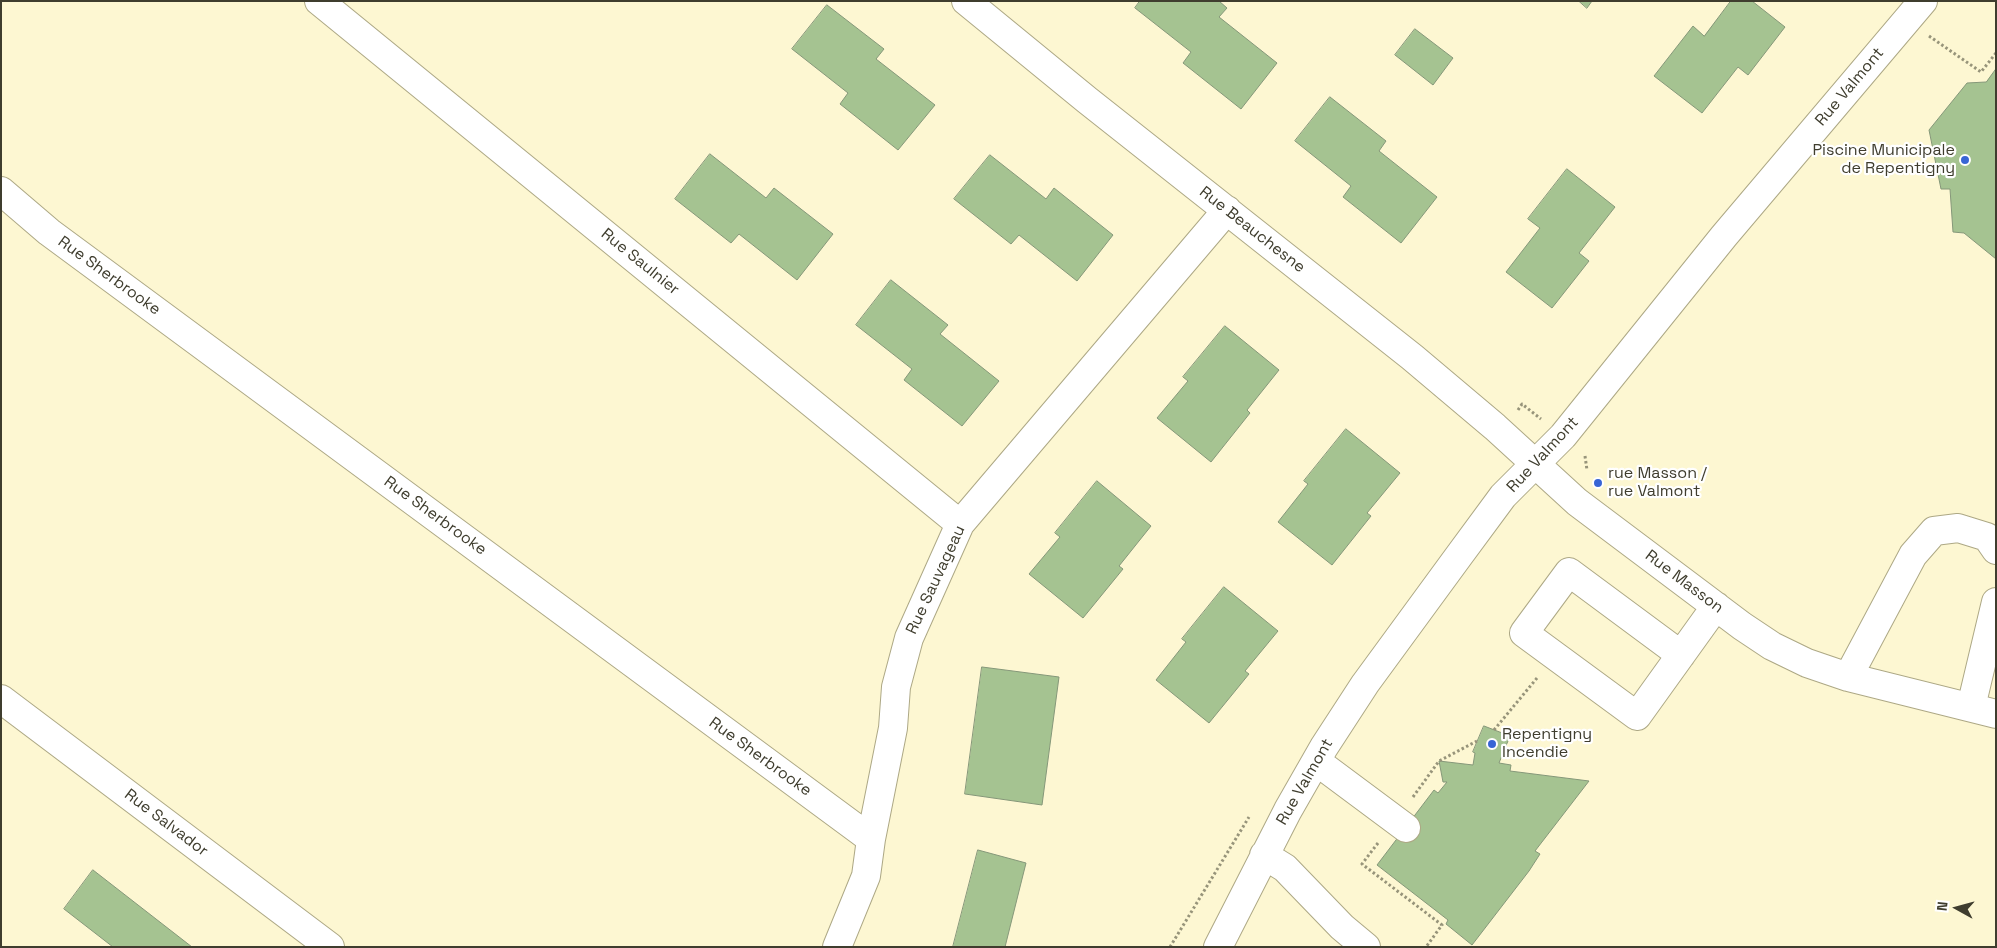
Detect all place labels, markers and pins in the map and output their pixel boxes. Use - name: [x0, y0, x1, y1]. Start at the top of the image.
- place label: Piscine Municipale de Repentigny: [1812, 141, 1955, 179]
- marker: Piscine Municipale de Repentigny: [1959, 154, 1971, 166]
- place label: rue Masson / rue Valmont: [1608, 464, 1707, 502]
- marker: rue Masson / rue Valmont: [1592, 477, 1604, 489]
- place label: Repentigny Incendie: [1502, 725, 1592, 763]
- marker: Repentigny Incendie: [1486, 738, 1498, 750]

